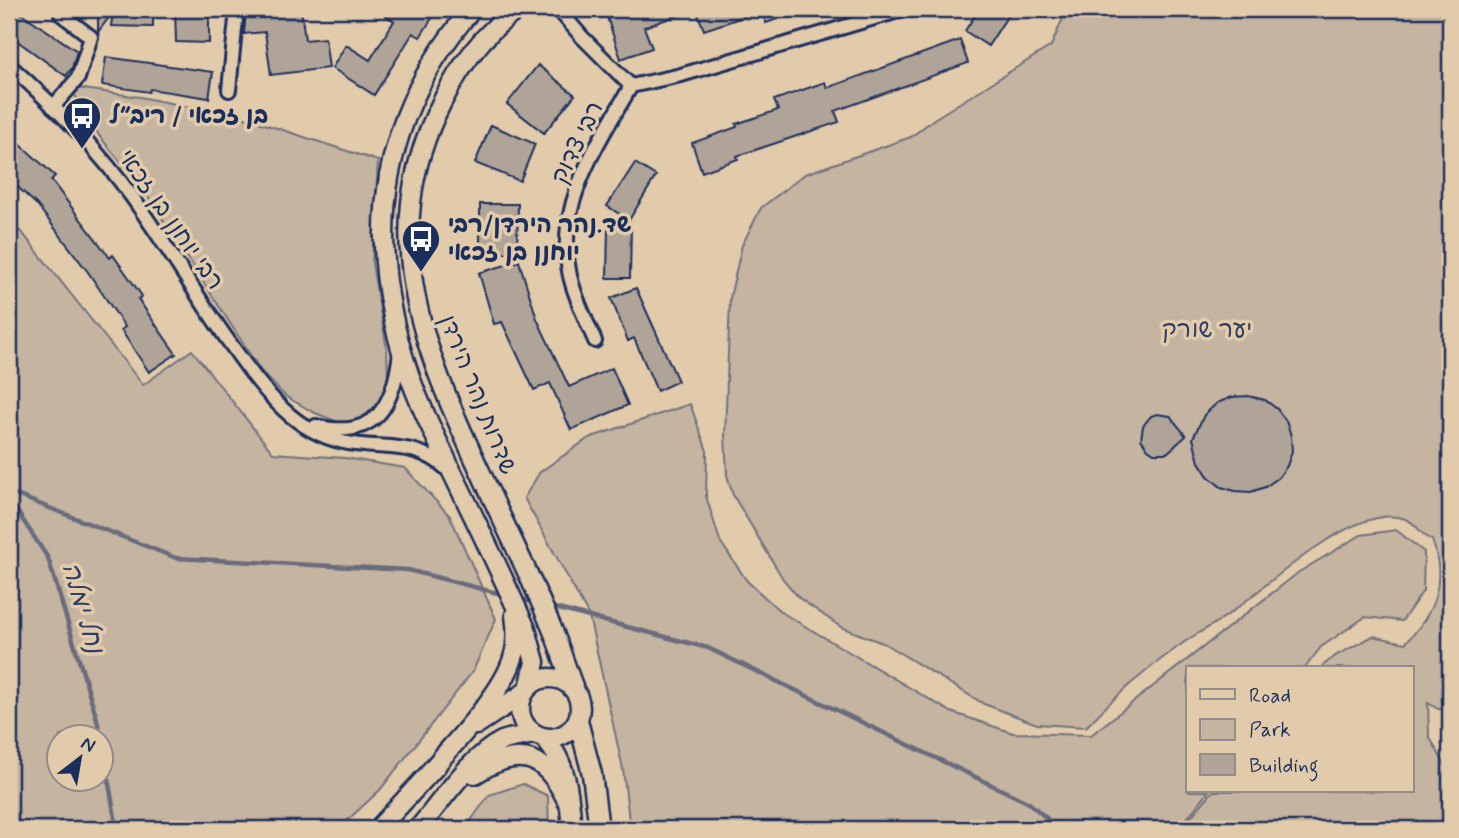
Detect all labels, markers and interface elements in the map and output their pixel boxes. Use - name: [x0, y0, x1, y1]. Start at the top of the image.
- bus stop icon: בן זכאי / ריב״ל: [61, 95, 103, 150]
- street label: רבי צדוק: [545, 96, 611, 190]
- place label: בן זכאי / ריב״ל: [109, 101, 268, 132]
- street label: רבי יוחנן בן זכאי: [110, 144, 230, 296]
- place label: שד.נהר הירדן/רבי יוחנן בן זכאי: [448, 210, 632, 269]
- bus stop icon: שד.נהר הירדן/רבי יוחנן בן זכאי: [400, 218, 442, 273]
- street label: שדרות נהר הירדן: [431, 311, 523, 479]
- park label: יער שורק: [1162, 315, 1252, 346]
- water label: נחל ימלה: [53, 559, 112, 659]
- legend: [1186, 666, 1414, 792]
- text: Road: [1249, 682, 1291, 710]
- text: Park: [1249, 716, 1291, 744]
- north arrow: [46, 722, 116, 792]
- text: N: [76, 731, 100, 759]
- text: Building: [1249, 752, 1319, 782]

